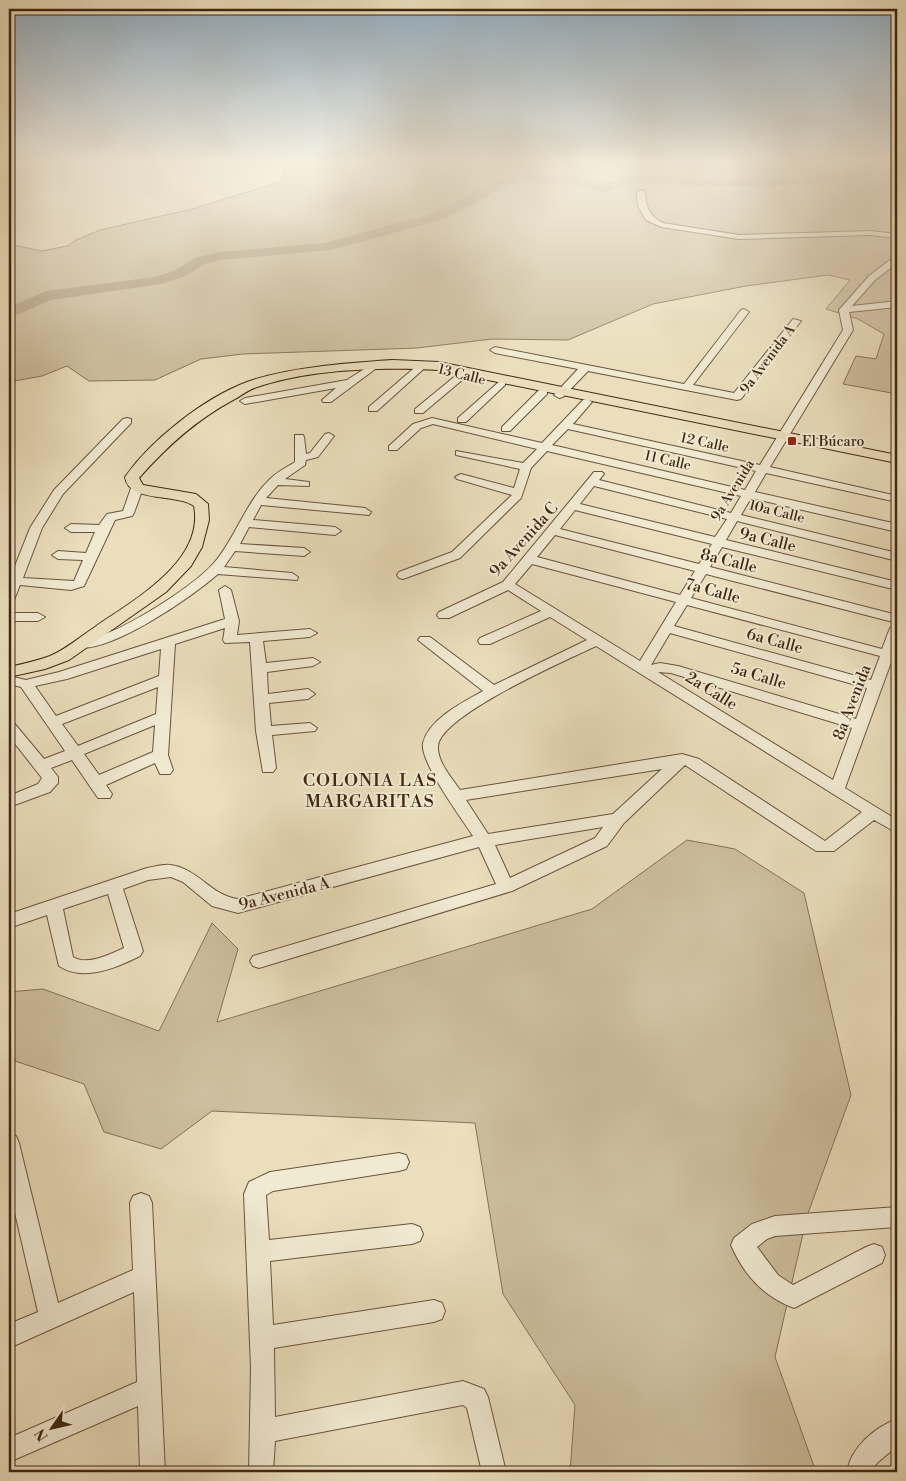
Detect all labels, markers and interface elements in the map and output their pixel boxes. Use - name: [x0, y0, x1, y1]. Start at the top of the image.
- street label: 9a Avenida A: [736, 321, 800, 398]
- street label: 13 Calle: [436, 360, 488, 390]
- street label: 12 Calle: [679, 429, 731, 457]
- place label: El Búcaro: [802, 433, 865, 451]
- marker: El Búcaro: [786, 435, 798, 447]
- street label: 11 Calle: [643, 447, 693, 475]
- street label: 9a Avenida: [707, 456, 759, 525]
- street label: 10a Calle: [747, 496, 807, 528]
- street label: 9a Avenida C: [485, 498, 562, 581]
- street label: 9a Calle: [737, 523, 798, 557]
- street label: 8a Calle: [698, 544, 759, 578]
- street label: 7a Calle: [683, 574, 742, 608]
- street label: 6a Calle: [744, 624, 805, 658]
- street label: 5a Calle: [729, 658, 789, 694]
- street label: 8a Avenida: [828, 661, 876, 743]
- street label: 2a Calle: [682, 667, 741, 714]
- district label: COLONIA LAS MARGARITAS: [303, 769, 437, 813]
- street label: 9a Avenida A: [237, 873, 333, 915]
- north arrow: [28, 1404, 78, 1454]
- text: N: [31, 1425, 53, 1444]

